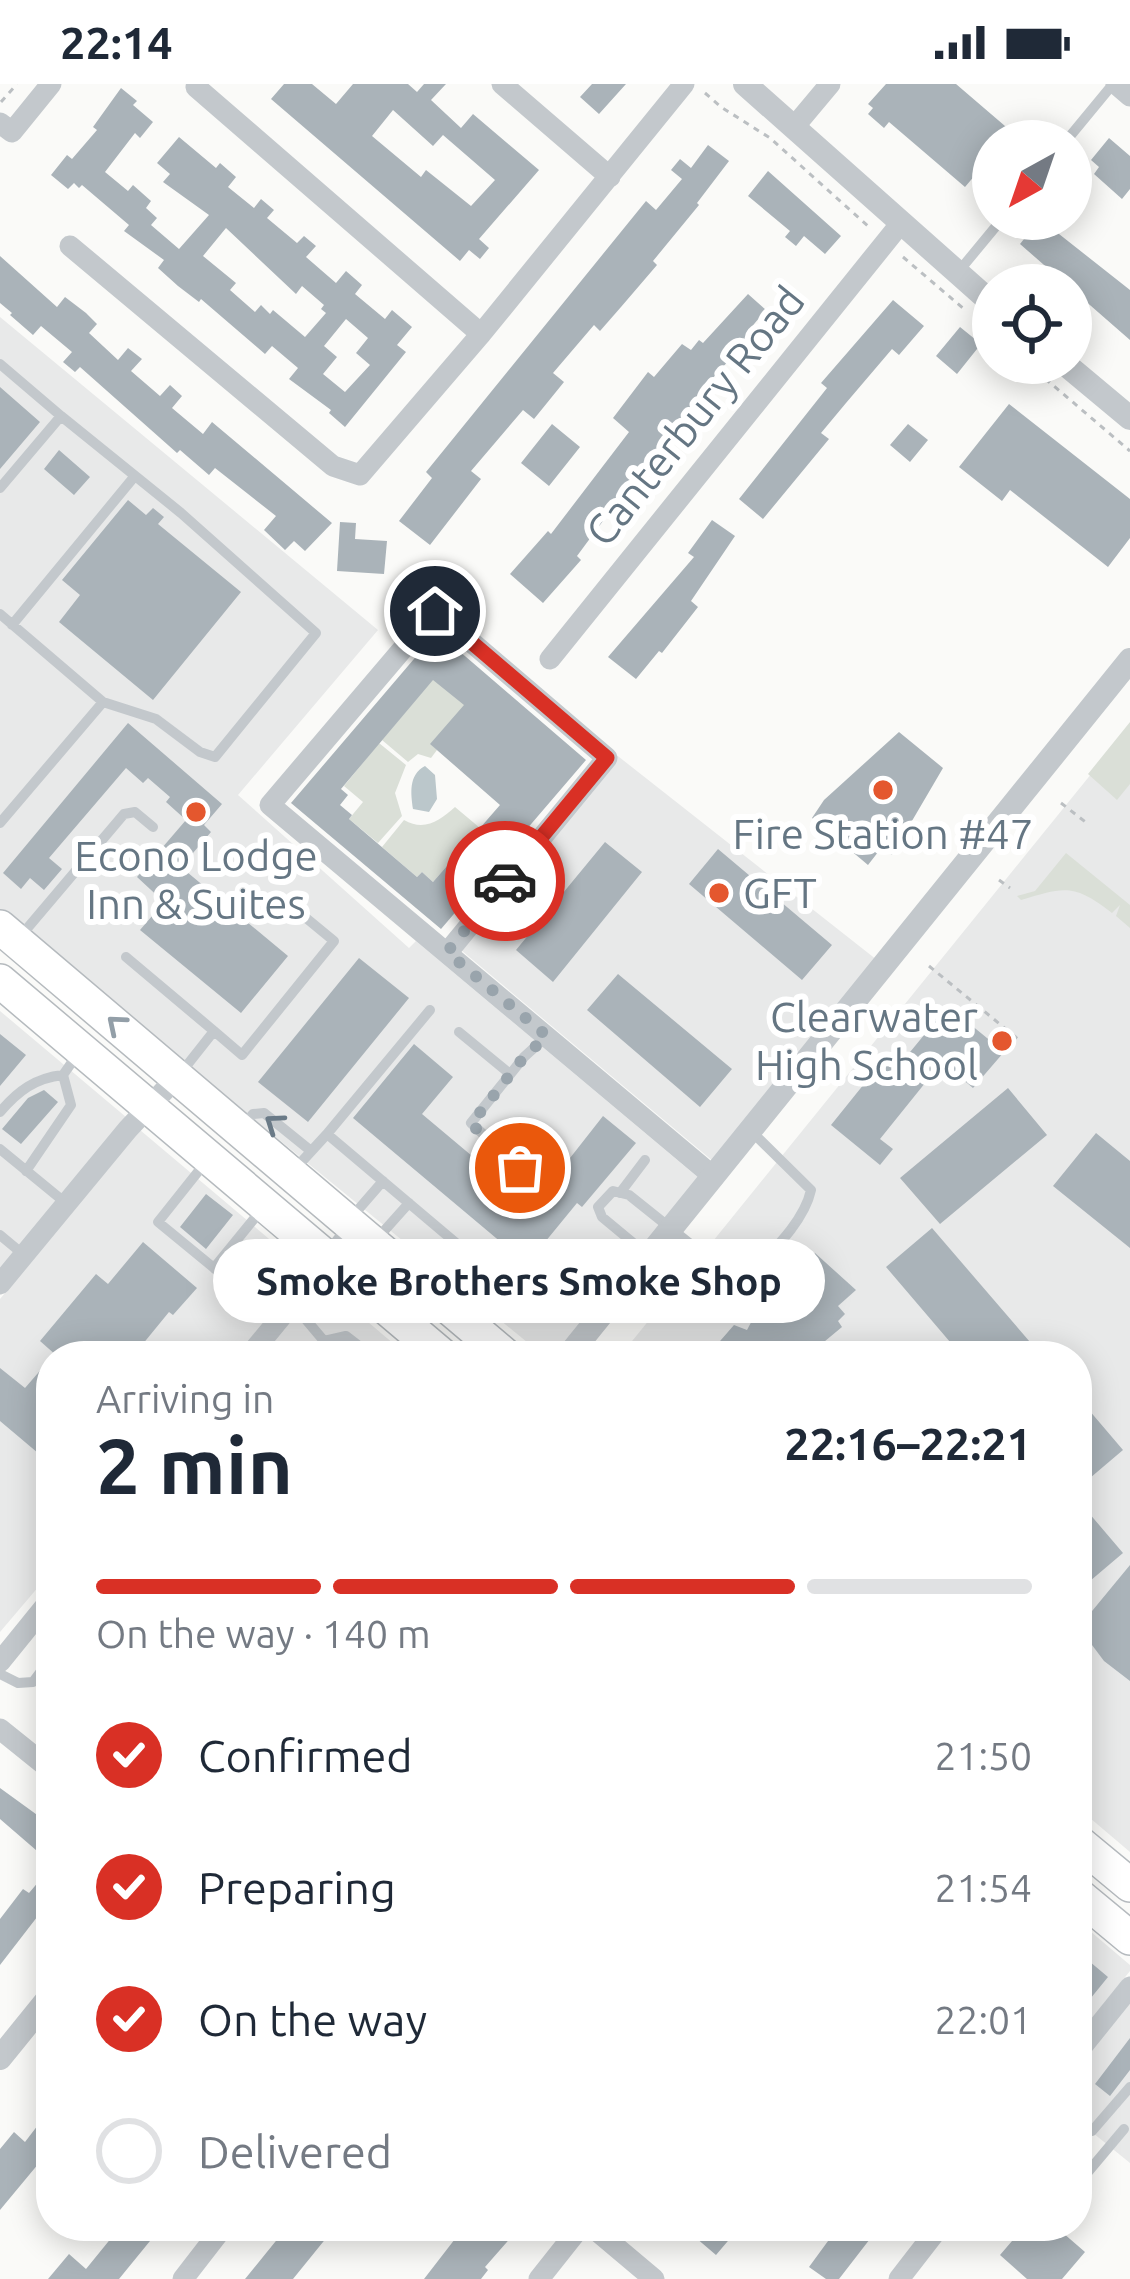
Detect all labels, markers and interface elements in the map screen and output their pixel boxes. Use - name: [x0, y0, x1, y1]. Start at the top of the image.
- text: 22:14: [60, 17, 173, 68]
- north arrow: [972, 120, 1092, 240]
- map controls: [972, 120, 1092, 384]
- button: locate: [972, 264, 1092, 384]
- street label: Canterbury Road: [576, 277, 813, 554]
- pin: [384, 560, 486, 662]
- icon: home: [402, 578, 468, 644]
- marker: Fire Station #47: [870, 777, 896, 803]
- marker: Econo Lodge Inn & Suites: [183, 799, 209, 825]
- place label: Fire Station #47: [733, 810, 1033, 857]
- courier: [445, 821, 565, 941]
- place label: Econo Lodge Inn & Suites: [74, 832, 318, 927]
- icon: car: [472, 848, 538, 914]
- place label: GFT: [743, 869, 817, 916]
- marker: GFT: [706, 880, 732, 906]
- place label: Clearwater High School: [755, 993, 978, 1088]
- one-way arrow: [108, 1017, 130, 1039]
- marker: Clearwater High School: [989, 1028, 1015, 1054]
- one-way arrow: [265, 1115, 287, 1137]
- pin: [469, 1117, 571, 1219]
- icon: bag: [487, 1135, 553, 1201]
- callout: Smoke Brothers Smoke Shop: [214, 1240, 826, 1324]
- text: Smoke Brothers Smoke Shop: [256, 1259, 782, 1302]
- text: Arriving in: [96, 1377, 274, 1420]
- text: 22:16–22:21: [784, 1418, 1032, 1469]
- text: 2 min: [96, 1421, 293, 1509]
- text: On the way · 140 m: [96, 1612, 431, 1655]
- icon: check: [96, 1722, 162, 1788]
- text: Confirmed: [198, 1730, 413, 1781]
- text: 21:50: [934, 1734, 1032, 1777]
- icon: check: [96, 1854, 162, 1920]
- text: Preparing: [198, 1862, 396, 1913]
- text: 21:54: [934, 1866, 1032, 1909]
- icon: check: [96, 1986, 162, 2052]
- text: On the way: [198, 1994, 427, 2045]
- text: 22:01: [934, 1998, 1032, 2041]
- text: Delivered: [198, 2126, 392, 2177]

